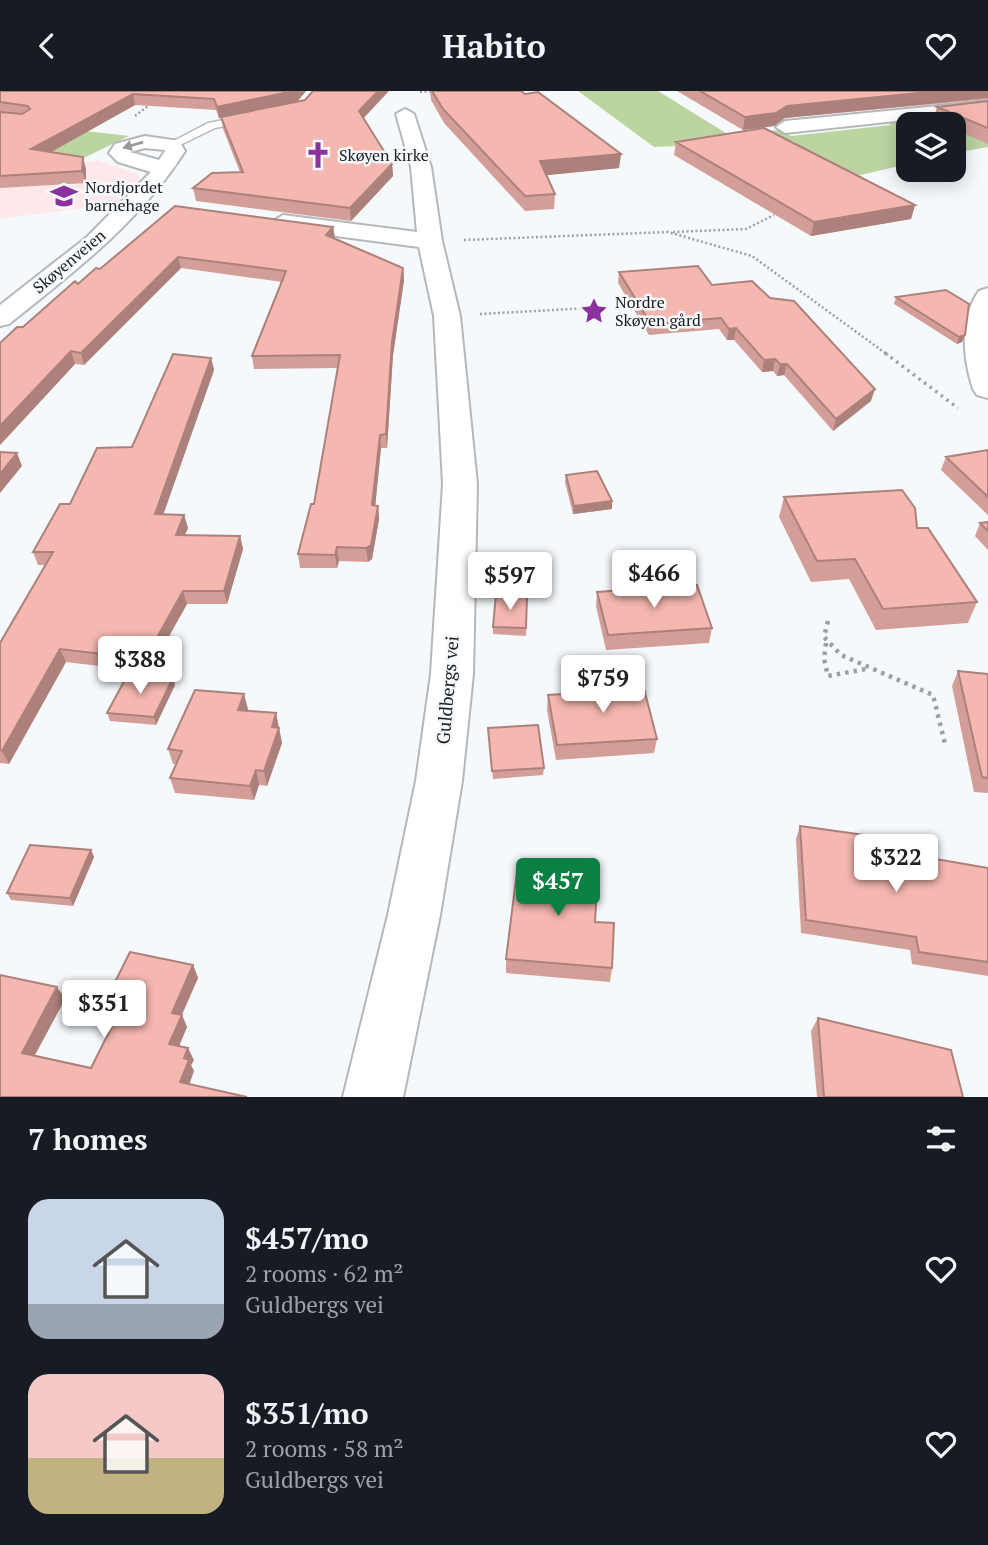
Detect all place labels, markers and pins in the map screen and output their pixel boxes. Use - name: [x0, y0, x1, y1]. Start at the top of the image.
- church icon: Skøyen kirke: [303, 140, 333, 170]
- place label: Skøyen kirke: [339, 144, 429, 166]
- place label: Nordjordet barnehage: [85, 176, 163, 216]
- school or university icon: Nordjordet barnehage: [49, 181, 79, 211]
- place label: Nordre Skøyen gård: [615, 291, 701, 331]
- place icon: Nordre Skøyen gård: [579, 296, 609, 326]
- pin: $466: [613, 551, 695, 610]
- pin: $597: [469, 553, 551, 612]
- pin: $388: [99, 637, 181, 696]
- pin: $759: [562, 655, 644, 715]
- pin: $322: [855, 835, 937, 894]
- pin: $457: [517, 859, 599, 918]
- pin: $351: [63, 981, 145, 1040]

